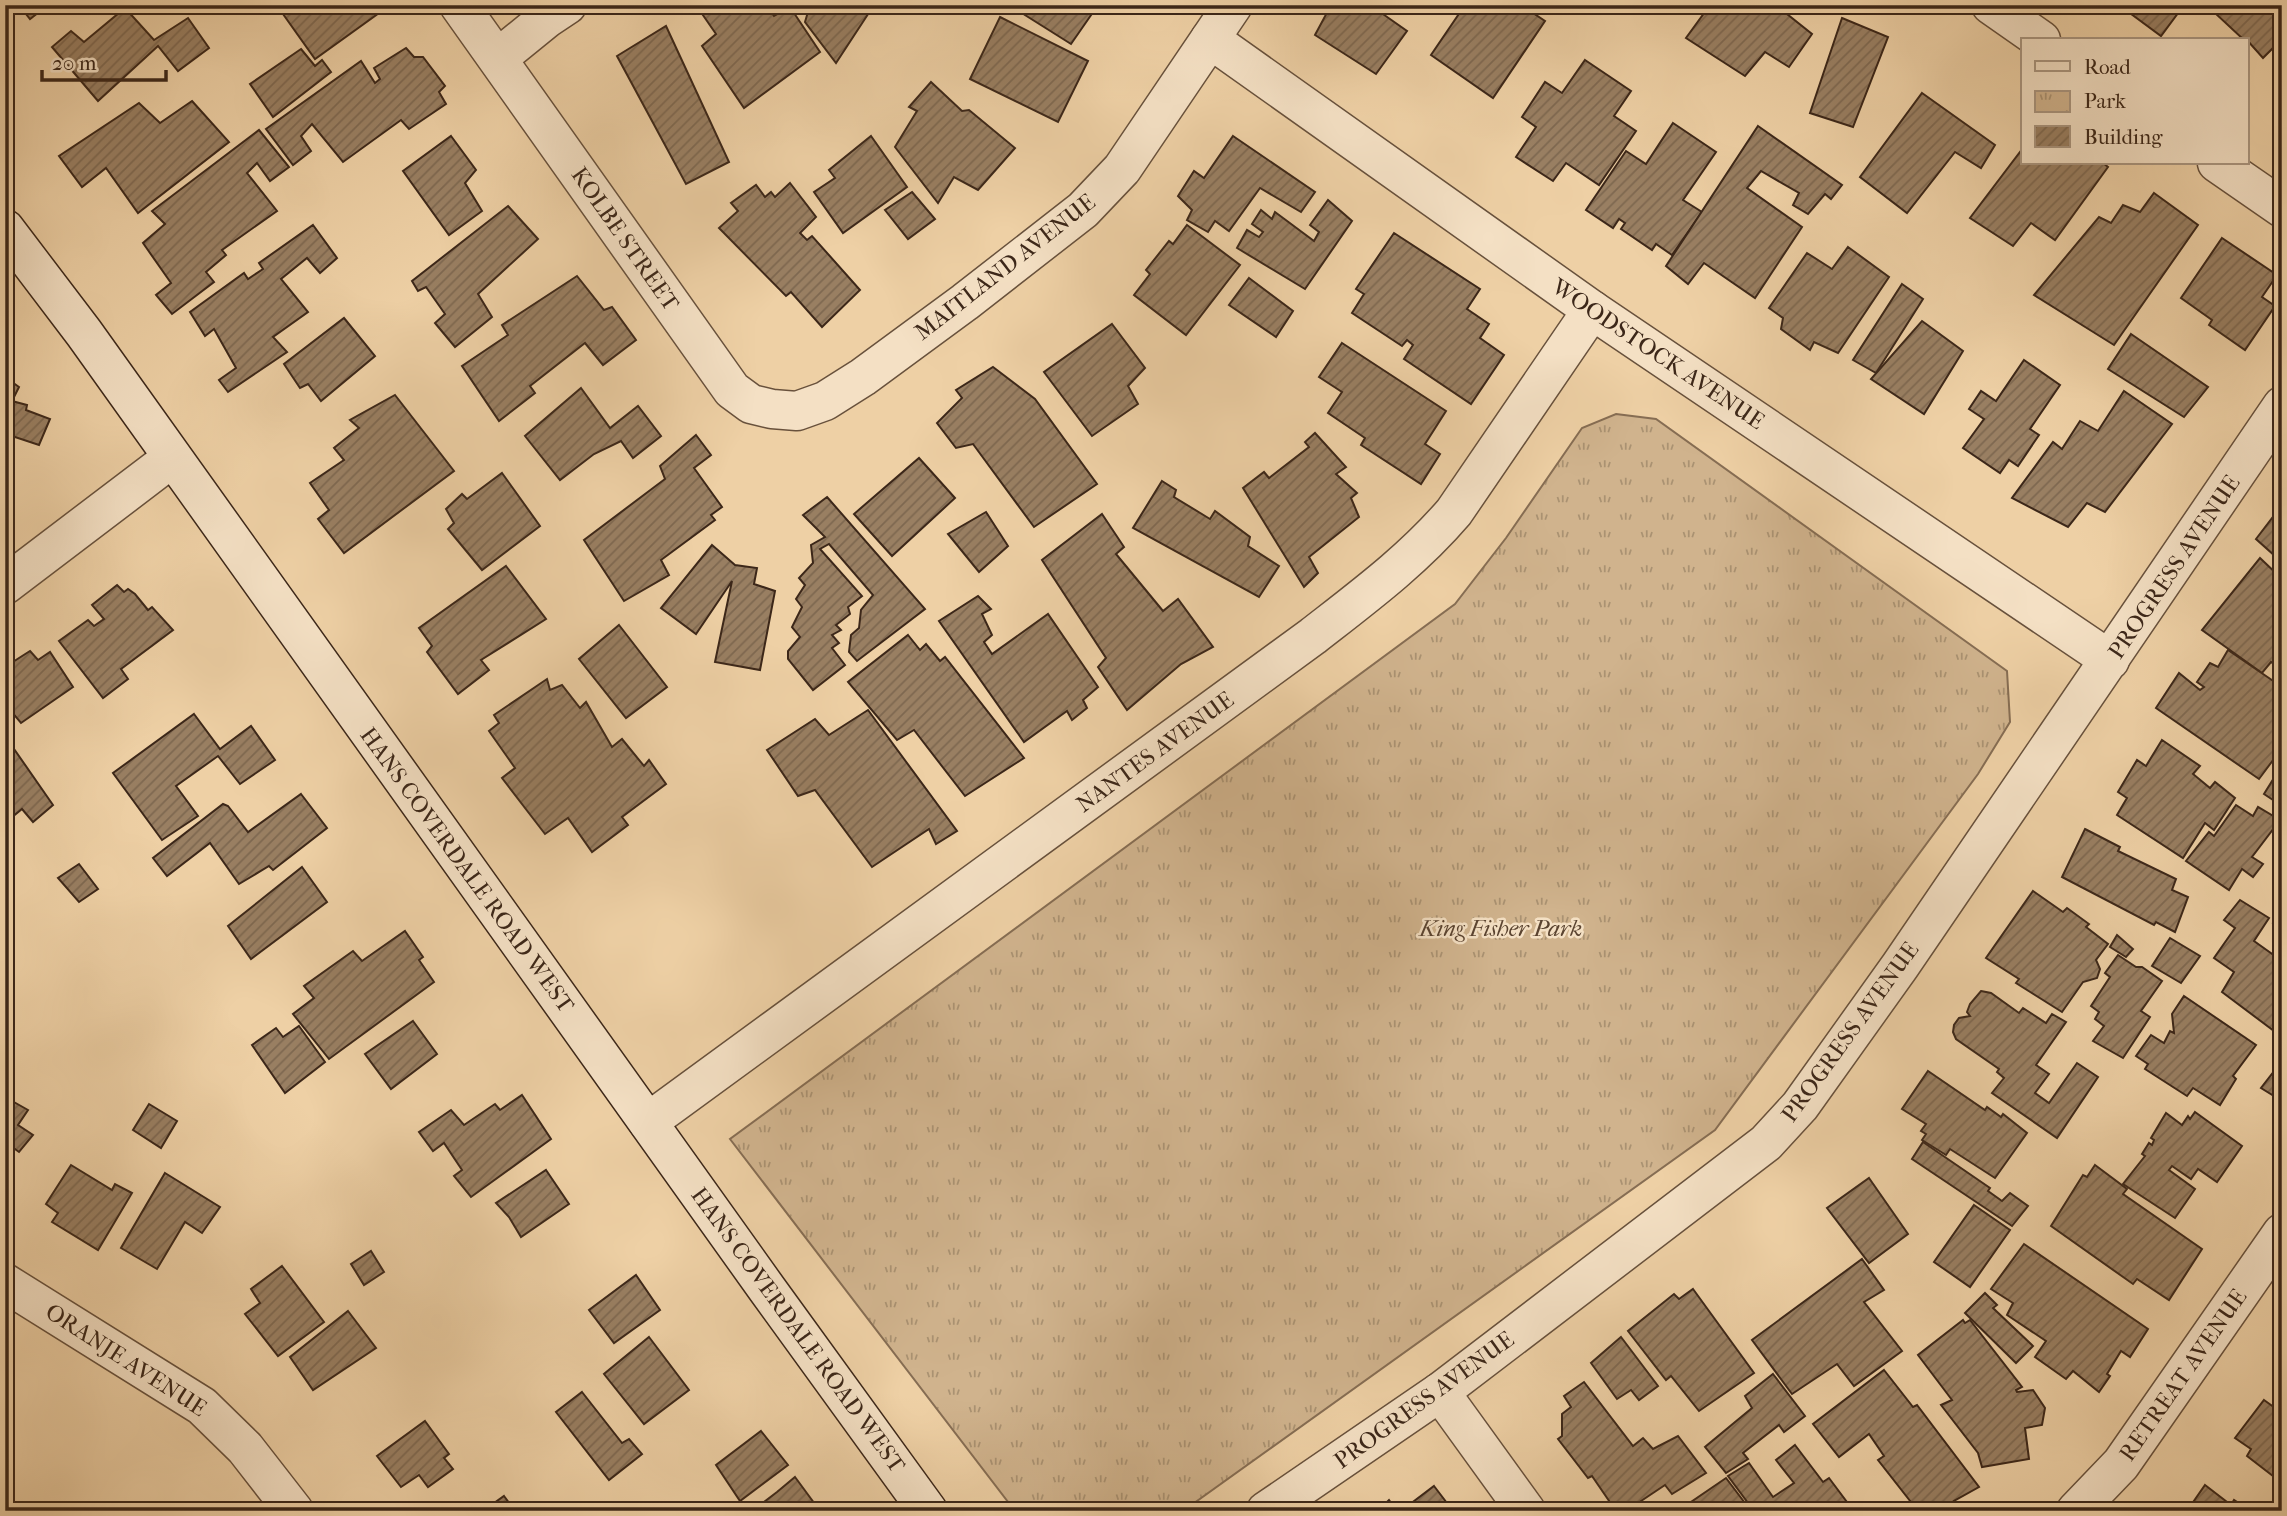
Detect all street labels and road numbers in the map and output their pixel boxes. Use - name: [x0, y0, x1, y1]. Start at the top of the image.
- street label: KOLBE STREET: [565, 162, 685, 316]
- street label: MAITLAND AVENUE: [909, 188, 1101, 346]
- street label: WOODSTOCK AVENUE: [1546, 272, 1769, 435]
- street label: PROGRESS AVENUE: [2103, 470, 2245, 664]
- street label: NANTES AVENUE: [1071, 686, 1239, 818]
- street label: HANS COVERDALE ROAD WEST: [354, 722, 580, 1018]
- street label: PROGRESS AVENUE: [1776, 937, 1924, 1127]
- street label: HANS COVERDALE ROAD WEST: [685, 1182, 911, 1478]
- street label: RETREAT AVENUE: [2114, 1284, 2252, 1466]
- street label: ORANJE AVENUE: [40, 1298, 212, 1422]
- street label: PROGRESS AVENUE: [1329, 1326, 1519, 1474]

